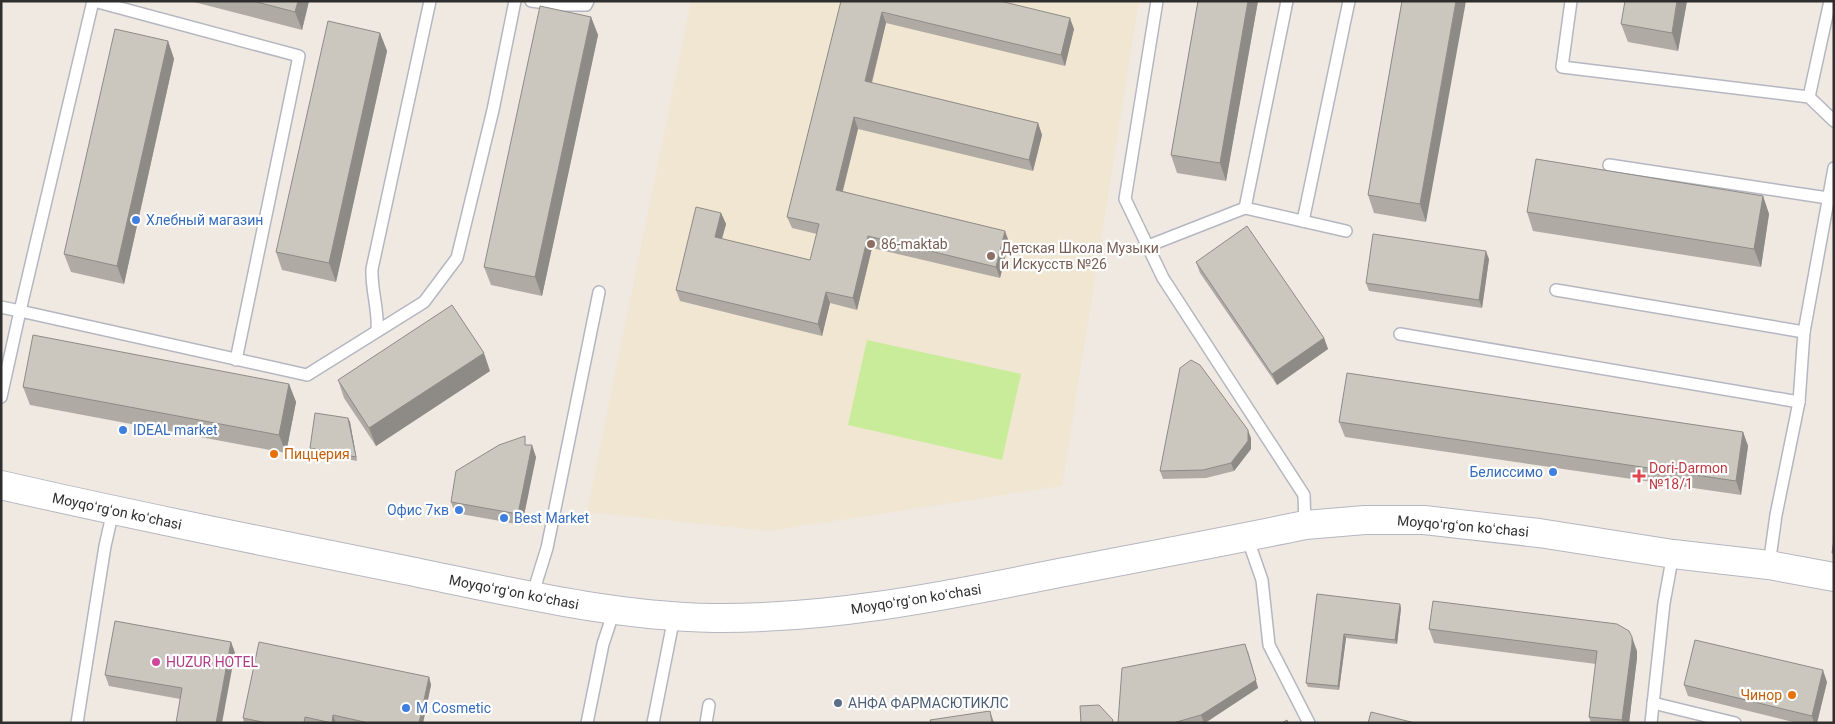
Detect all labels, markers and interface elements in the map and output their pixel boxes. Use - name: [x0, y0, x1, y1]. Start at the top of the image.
- place label: Хлебный магазин: [146, 212, 263, 228]
- marker: Хлебный магазин: [130, 214, 142, 226]
- place label: 86-maktab: [881, 236, 948, 252]
- marker: 86-maktab: [865, 238, 877, 250]
- place label: Детская Школа Музыки и Искусств №26: [1001, 240, 1159, 272]
- marker: Детская Школа Музыки и Искусств №26: [985, 250, 997, 262]
- place label: IDEAL market: [133, 422, 218, 438]
- marker: IDEAL market: [117, 424, 129, 436]
- place label: Пиццерия: [284, 446, 350, 462]
- marker: Пиццерия: [268, 448, 280, 460]
- place label: Dori-Darmon №18/1: [1649, 460, 1728, 492]
- place label: Белиссимо: [1469, 464, 1543, 480]
- marker: Белиссимо: [1547, 466, 1559, 478]
- marker: Dori-Darmon №18/1: [1633, 470, 1645, 482]
- street label: Moyqoʻrgʻon koʻchasi: [51, 489, 183, 533]
- place label: Офис 7кв: [387, 502, 449, 518]
- marker: Офис 7кв: [453, 504, 465, 516]
- place label: Best Market: [514, 510, 589, 526]
- marker: Best Market: [498, 512, 510, 524]
- street label: Moyqoʻrgʻon koʻchasi: [1397, 512, 1529, 540]
- street label: Moyqoʻrgʻon koʻchasi: [448, 572, 580, 612]
- street label: Moyqoʻrgʻon koʻchasi: [850, 581, 982, 617]
- place label: HUZUR HOTEL: [166, 654, 258, 670]
- marker: HUZUR HOTEL: [150, 656, 162, 668]
- place label: Чинор: [1740, 687, 1782, 703]
- marker: Чинор: [1786, 689, 1798, 701]
- place label: АНФА ФАРМАСЮТИКЛС: [848, 695, 1009, 711]
- marker: АНФА ФАРМАСЮТИКЛС: [832, 697, 844, 709]
- place label: M Cosmetic: [416, 700, 491, 716]
- marker: M Cosmetic: [400, 702, 412, 714]

